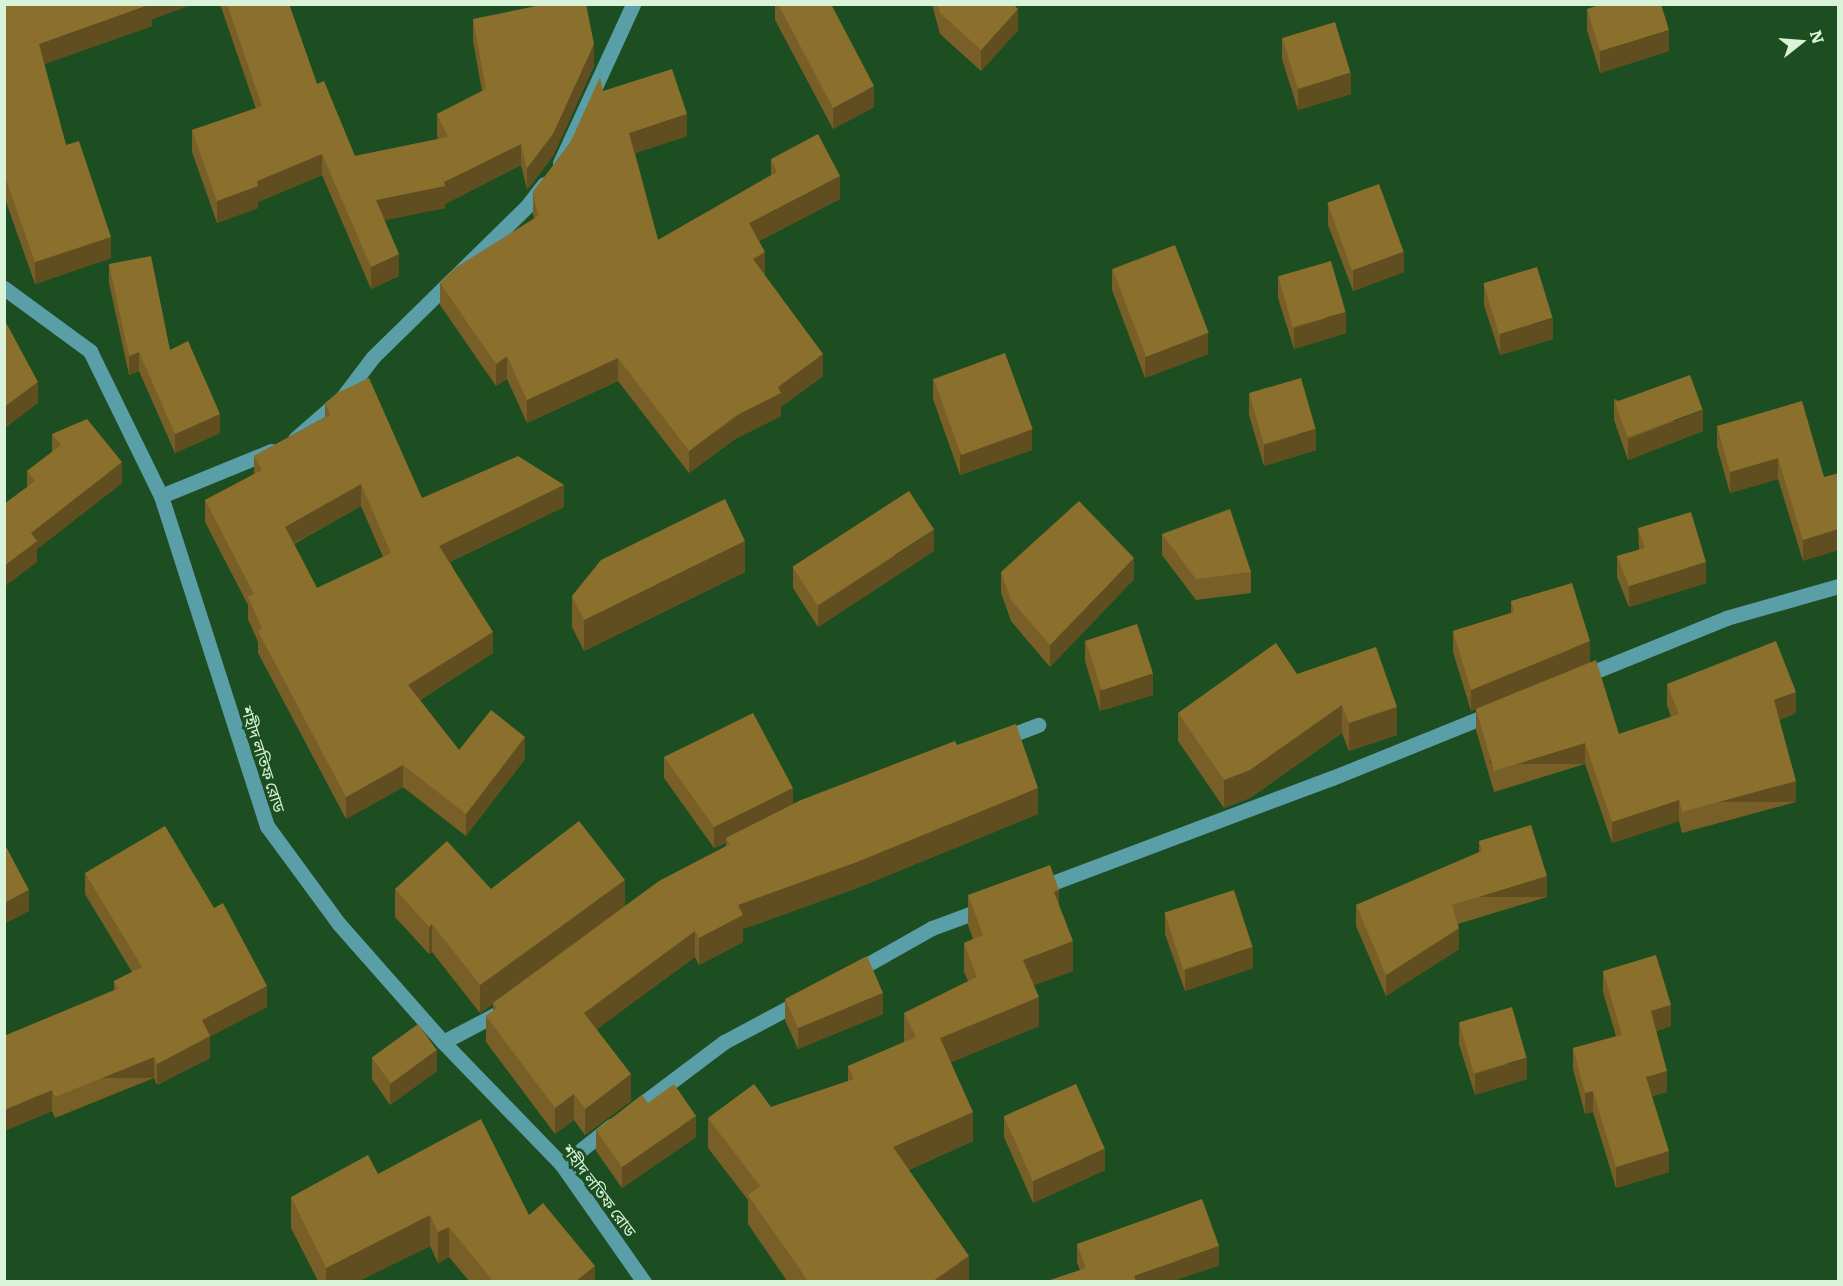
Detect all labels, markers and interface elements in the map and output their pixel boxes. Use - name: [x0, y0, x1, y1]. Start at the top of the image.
- north arrow: [1771, 12, 1831, 72]
- text: N: [1805, 27, 1832, 47]
- street label: শহীদ লতিফ রোড: [238, 703, 290, 815]
- street label: শহীদ লতিফ রোড: [559, 1140, 641, 1240]

